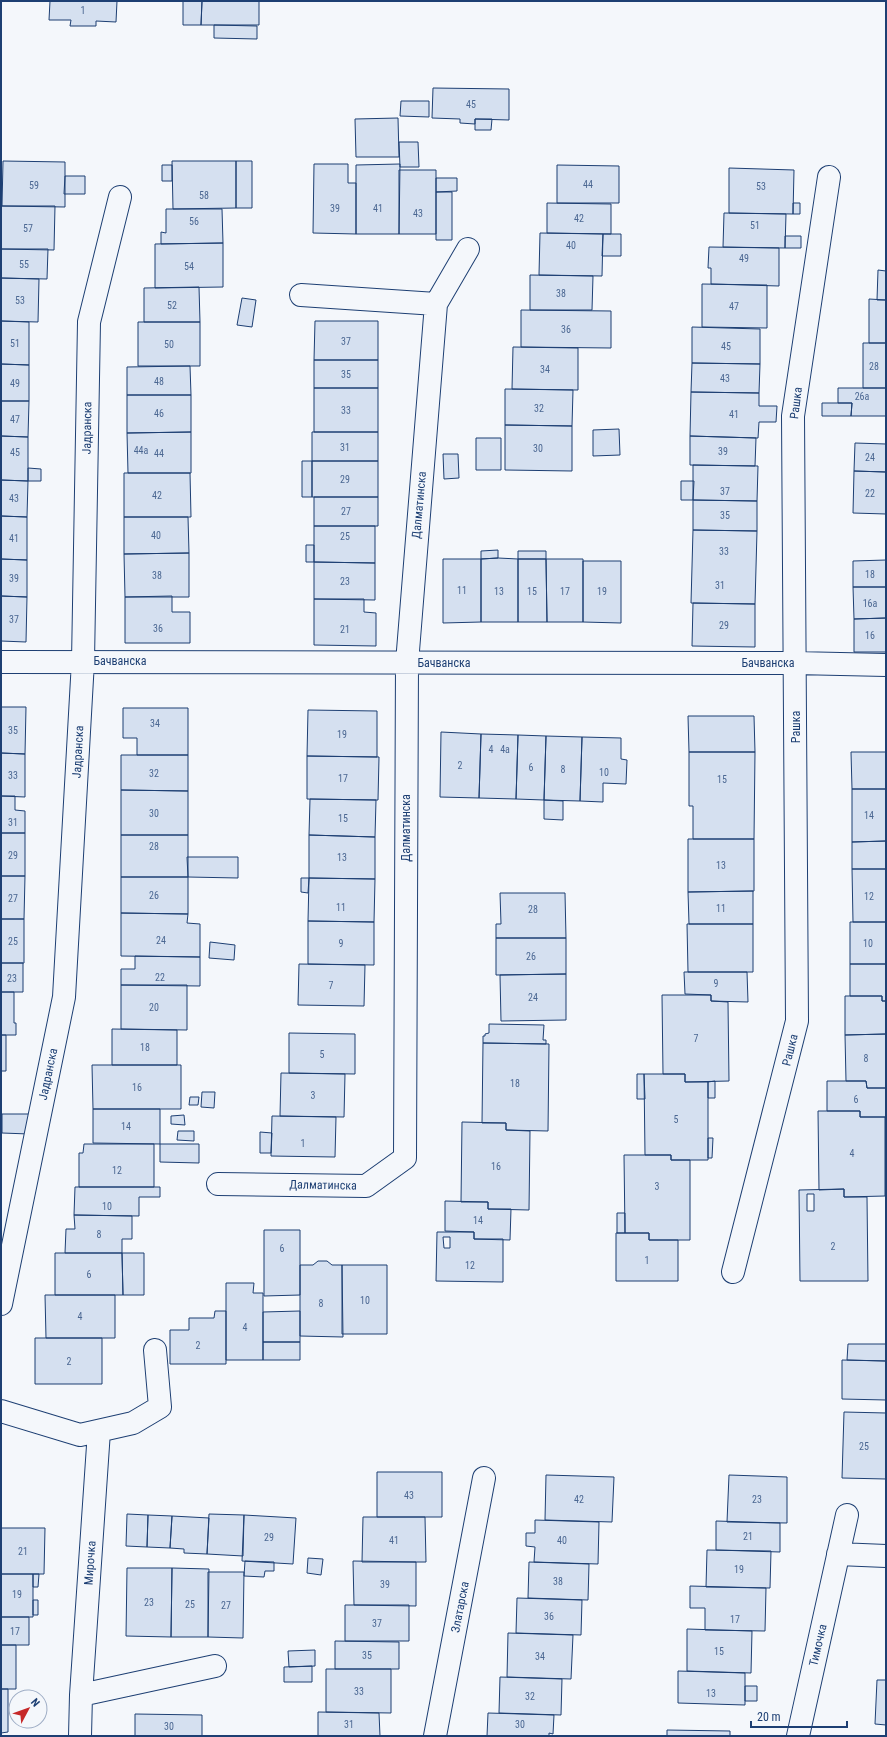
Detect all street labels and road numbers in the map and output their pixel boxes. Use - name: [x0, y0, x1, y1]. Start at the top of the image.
- street label: Рашка: [787, 386, 805, 420]
- street label: Јадранска: [80, 401, 94, 455]
- street label: Далматинска: [409, 470, 429, 539]
- street label: Бачванска: [93, 654, 147, 668]
- street label: Бачванска: [417, 656, 471, 670]
- street label: Бачванска: [741, 656, 795, 670]
- street label: Рашка: [789, 711, 803, 743]
- street label: Јадранска: [70, 725, 86, 779]
- street label: Далматинска: [399, 794, 413, 862]
- street label: Рашка: [779, 1032, 801, 1067]
- street label: Јадранска: [36, 1046, 60, 1101]
- street label: Далматинска: [289, 1177, 357, 1193]
- street label: Мирочка: [81, 1540, 99, 1586]
- street label: Златарска: [448, 1580, 472, 1634]
- street label: Тимочка: [806, 1622, 830, 1667]

